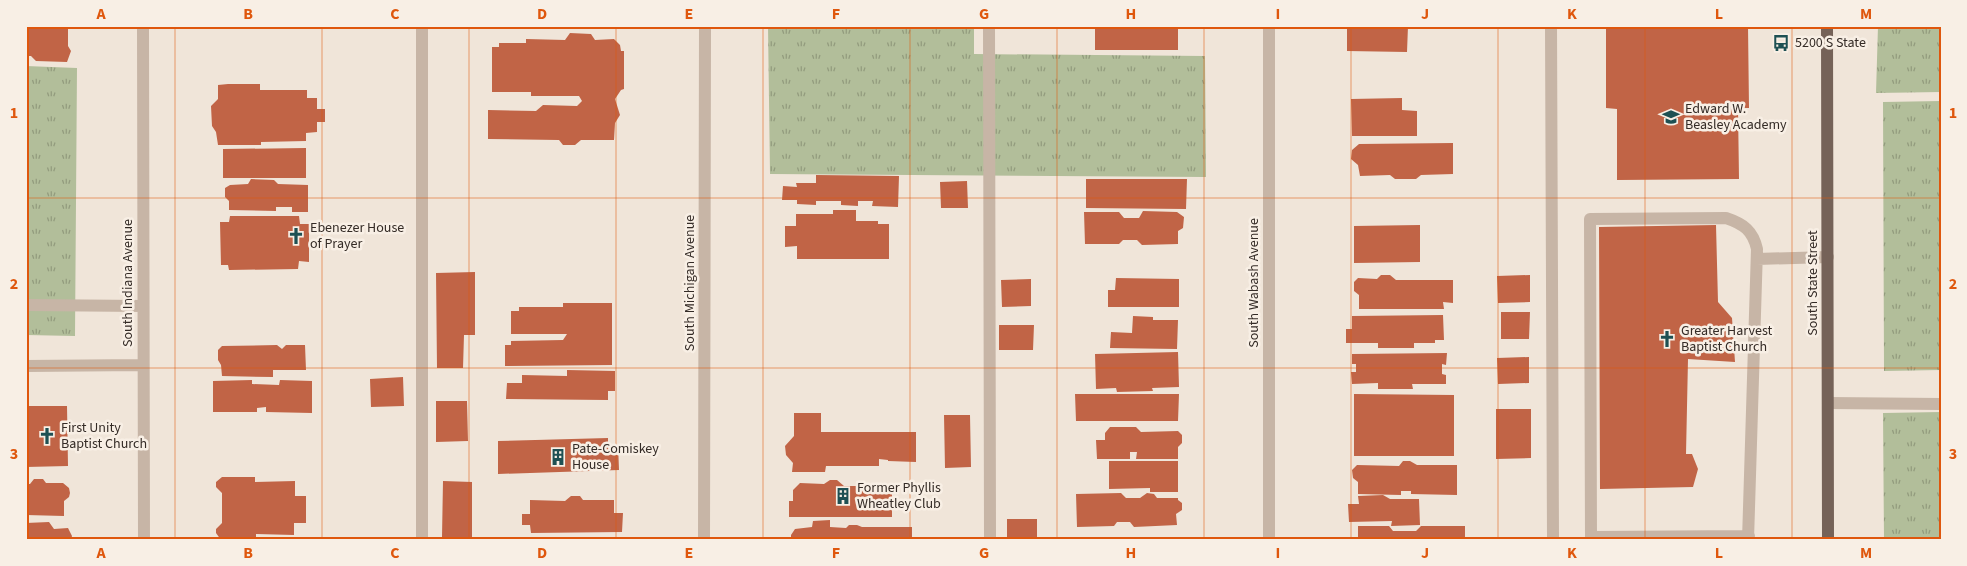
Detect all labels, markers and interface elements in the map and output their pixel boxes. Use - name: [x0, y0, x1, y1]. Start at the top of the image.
- text: A: [95, 3, 106, 25]
- text: B: [243, 3, 253, 25]
- text: C: [390, 3, 400, 25]
- text: D: [537, 3, 547, 25]
- text: E: [685, 3, 693, 25]
- text: F: [832, 3, 840, 25]
- text: G: [979, 3, 989, 25]
- text: H: [1126, 3, 1136, 25]
- text: I: [1276, 3, 1280, 25]
- text: J: [1421, 3, 1429, 25]
- text: K: [1567, 3, 1577, 25]
- text: L: [1715, 3, 1723, 25]
- text: M: [1860, 3, 1872, 25]
- bus stop icon: 5200 S State: [1771, 33, 1791, 53]
- place label: 5200 S State: [1795, 33, 1866, 53]
- place label: Edward W. Beasley Academy: [1685, 99, 1787, 135]
- text: 1: [10, 102, 18, 124]
- text: 1: [1949, 102, 1957, 124]
- school or university icon: Edward W. Beasley Academy: [1661, 107, 1681, 127]
- street label: South Michigan Avenue: [680, 215, 700, 351]
- place label: Ebenezer House of Prayer: [310, 218, 404, 254]
- street label: South Wabash Avenue: [1244, 218, 1264, 348]
- street label: South Indiana Avenue: [118, 219, 138, 347]
- church icon: Ebenezer House of Prayer: [286, 226, 306, 246]
- street label: South State Street: [1803, 230, 1823, 336]
- text: 2: [10, 273, 18, 295]
- text: 2: [1949, 273, 1957, 295]
- place label: Greater Harvest Baptist Church: [1681, 321, 1773, 357]
- church icon: Greater Harvest Baptist Church: [1657, 329, 1677, 349]
- place label: First Unity Baptist Church: [61, 418, 147, 454]
- church icon: First Unity Baptist Church: [37, 426, 57, 446]
- place label: Pate-Comiskey House: [572, 439, 659, 475]
- text: 3: [10, 443, 18, 465]
- text: 3: [1949, 443, 1957, 465]
- building icon: Pate-Comiskey House: [548, 447, 568, 467]
- place label: Former Phyllis Wheatley Club: [857, 478, 941, 514]
- building icon: Former Phyllis Wheatley Club: [833, 486, 853, 506]
- text: A: [95, 542, 106, 564]
- text: B: [243, 542, 253, 564]
- text: C: [390, 542, 400, 564]
- text: D: [537, 542, 547, 564]
- text: E: [685, 542, 693, 564]
- text: F: [832, 542, 840, 564]
- text: G: [979, 542, 989, 564]
- text: H: [1126, 542, 1136, 564]
- text: I: [1276, 542, 1280, 564]
- text: J: [1421, 542, 1429, 564]
- text: K: [1567, 542, 1577, 564]
- text: L: [1715, 542, 1723, 564]
- text: M: [1860, 542, 1872, 564]

